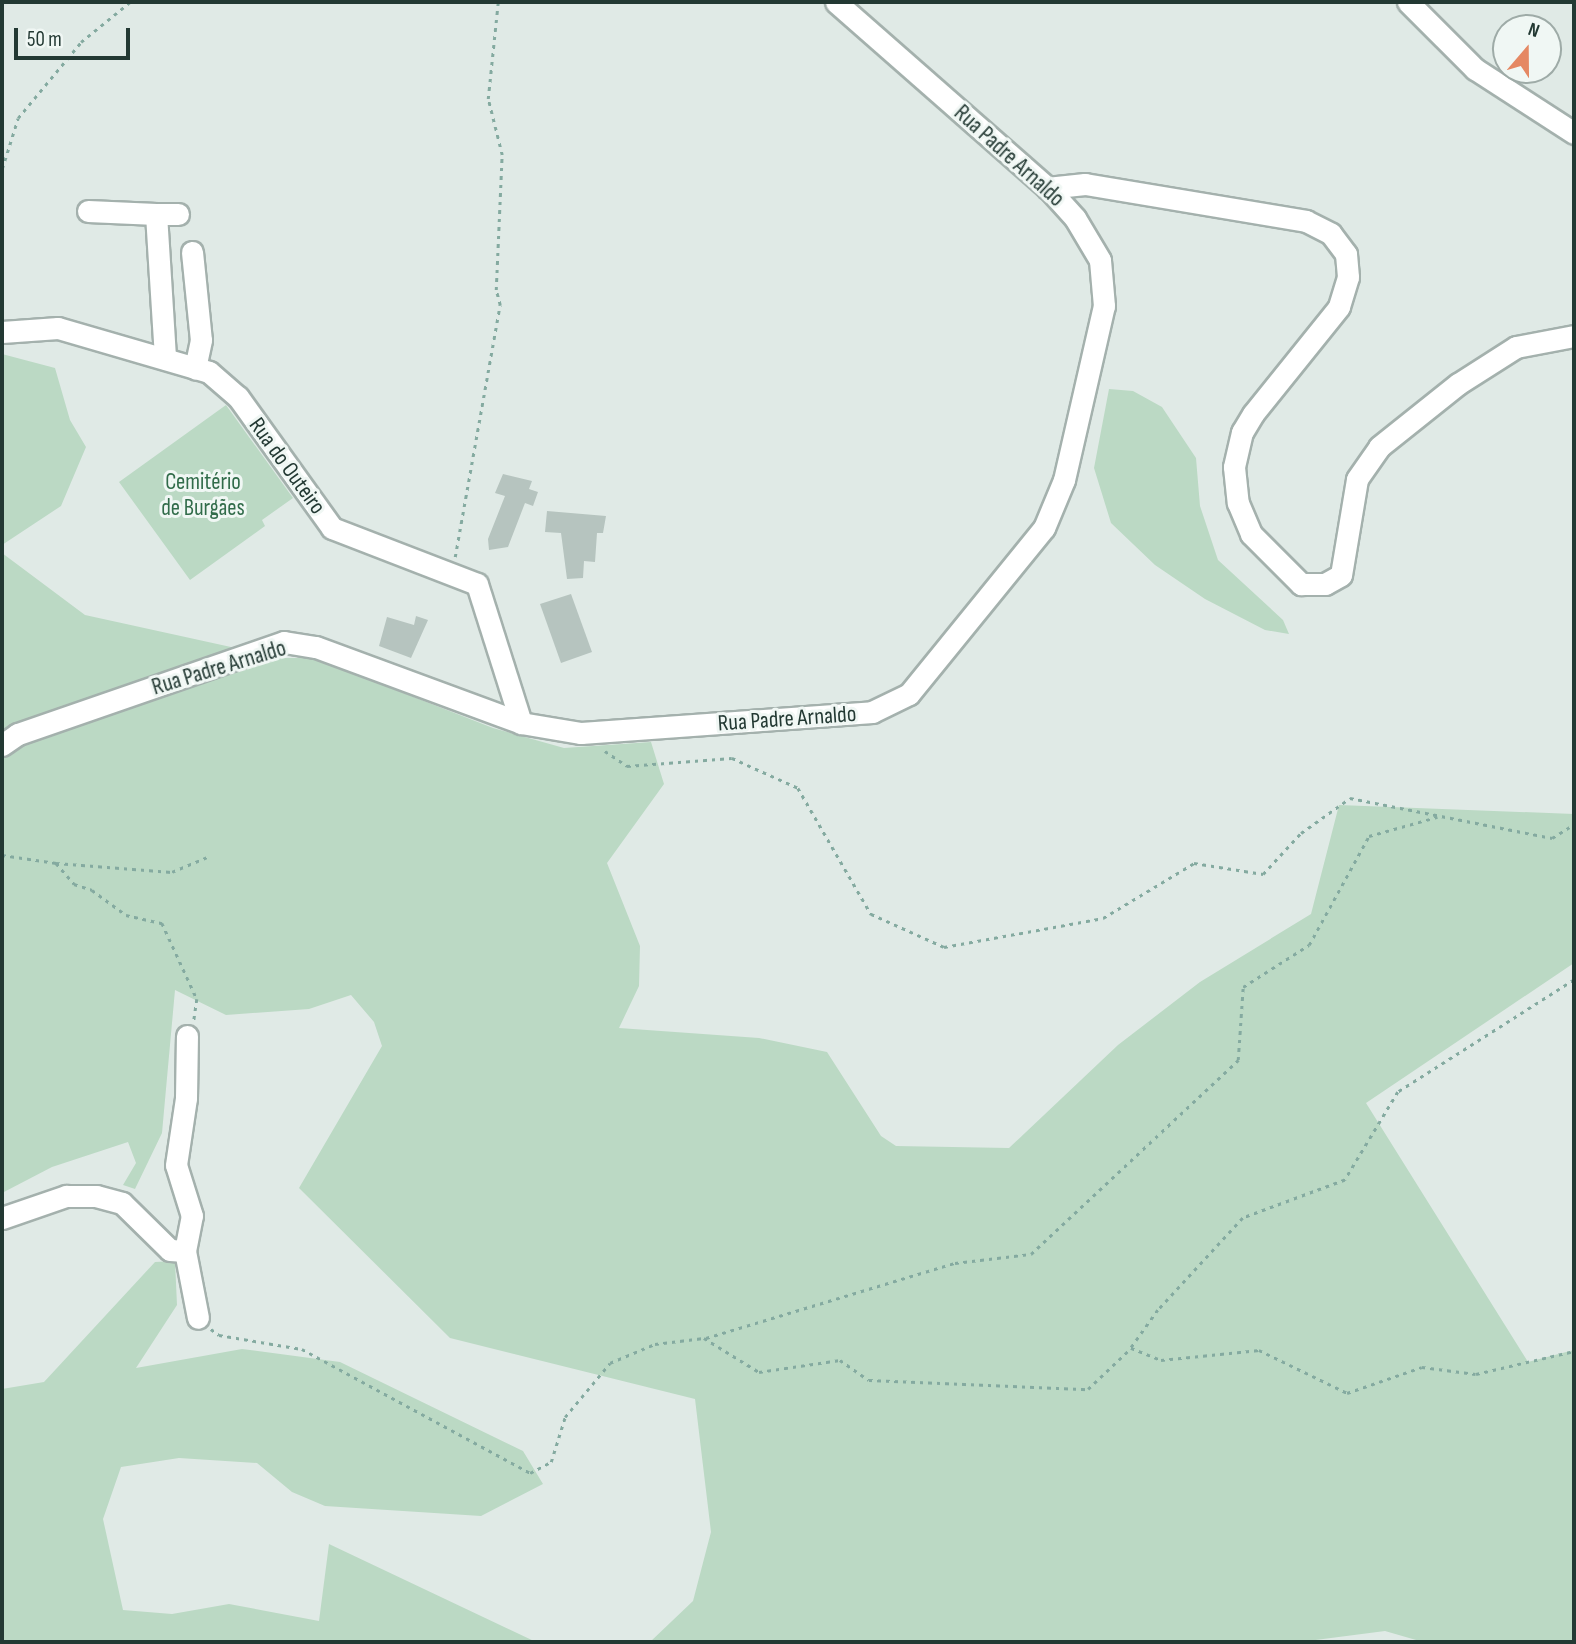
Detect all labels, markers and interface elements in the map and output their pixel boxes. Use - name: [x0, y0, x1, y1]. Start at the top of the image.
- scale bar: [18, 14, 133, 58]
- north arrow: [1492, 14, 1562, 84]
- text: N: [1525, 18, 1542, 43]
- text: 50 m: [27, 27, 62, 52]
- street label: Rua Padre Arnaldo: [948, 99, 1070, 213]
- street label: Rua do Outeiro: [243, 412, 331, 520]
- park label: Cemitério de Burgães: [161, 468, 245, 522]
- street label: Rua Padre Arnaldo: [149, 635, 289, 701]
- street label: Rua Padre Arnaldo: [717, 700, 857, 738]

